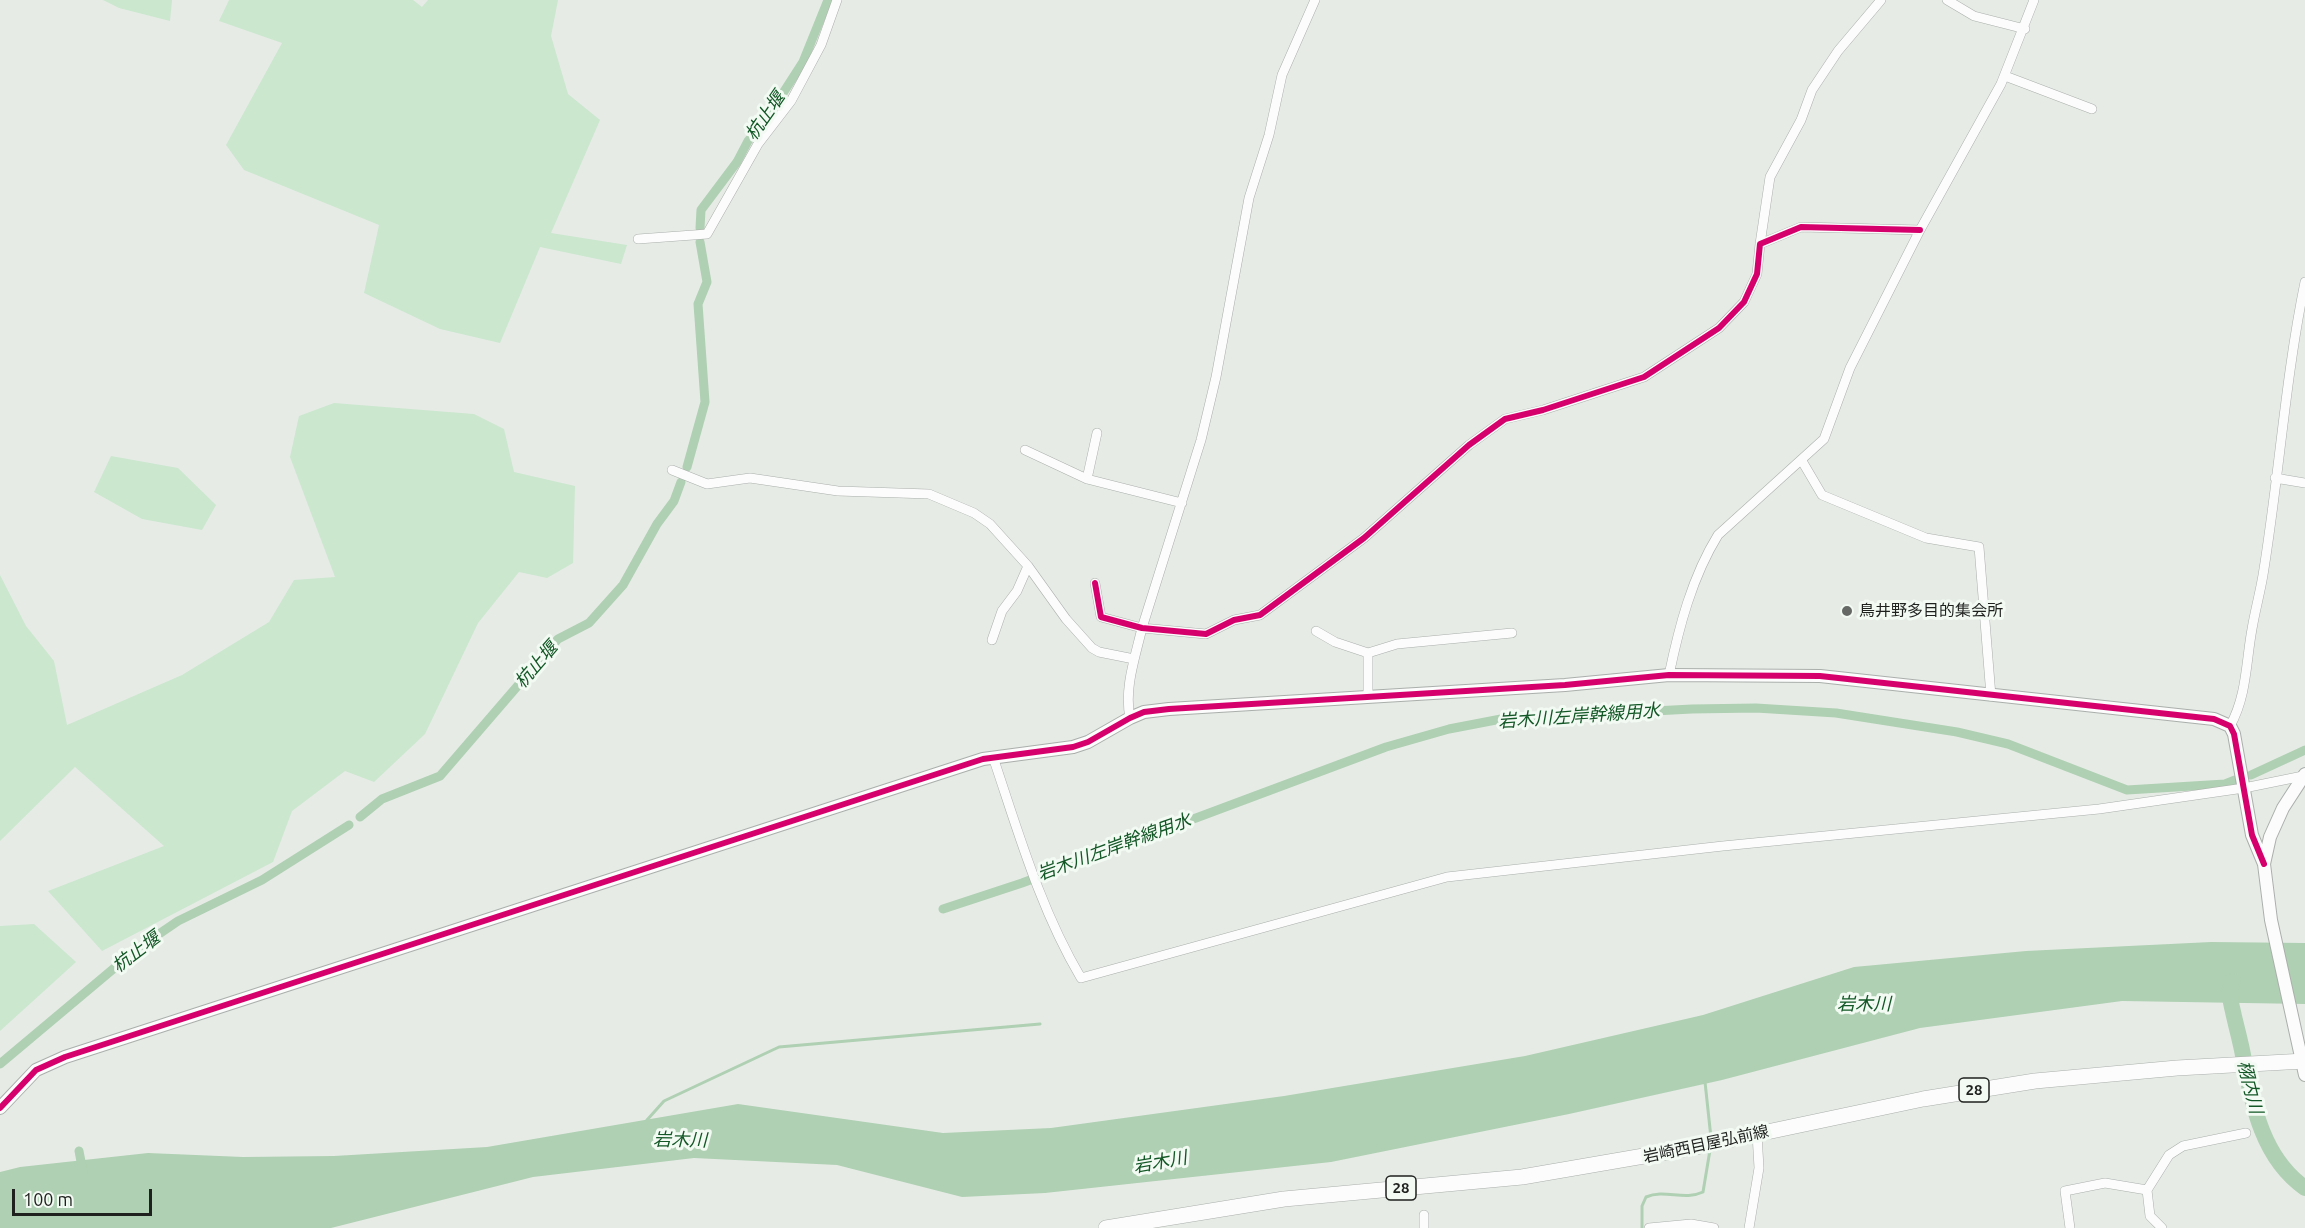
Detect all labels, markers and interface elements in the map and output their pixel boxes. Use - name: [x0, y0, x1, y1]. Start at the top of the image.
- water label: 杭止堰: [741, 88, 789, 144]
- place label: 鳥井野多目的集会所: [1859, 601, 2003, 621]
- marker: 鳥井野多目的集会所: [1840, 604, 1854, 618]
- water label: 杭止堰: [510, 638, 562, 692]
- water label: 岩木川左岸幹線用水: [1497, 700, 1661, 732]
- water label: 岩木川左岸幹線用水: [1034, 809, 1194, 885]
- water label: 杭止堰: [108, 927, 164, 977]
- water label: 岩木川: [1837, 993, 1891, 1015]
- water label: 栩内川: [2233, 1058, 2267, 1116]
- road number: 28: [1959, 1078, 1989, 1102]
- street label: 岩崎西目屋弘前線: [1641, 1121, 1771, 1167]
- water label: 岩木川: [653, 1129, 707, 1151]
- water label: 岩木川: [1132, 1147, 1188, 1177]
- road number: 28: [1386, 1176, 1416, 1200]
- scale bar: [15, 1177, 154, 1215]
- text: 100 m: [23, 1189, 73, 1209]

